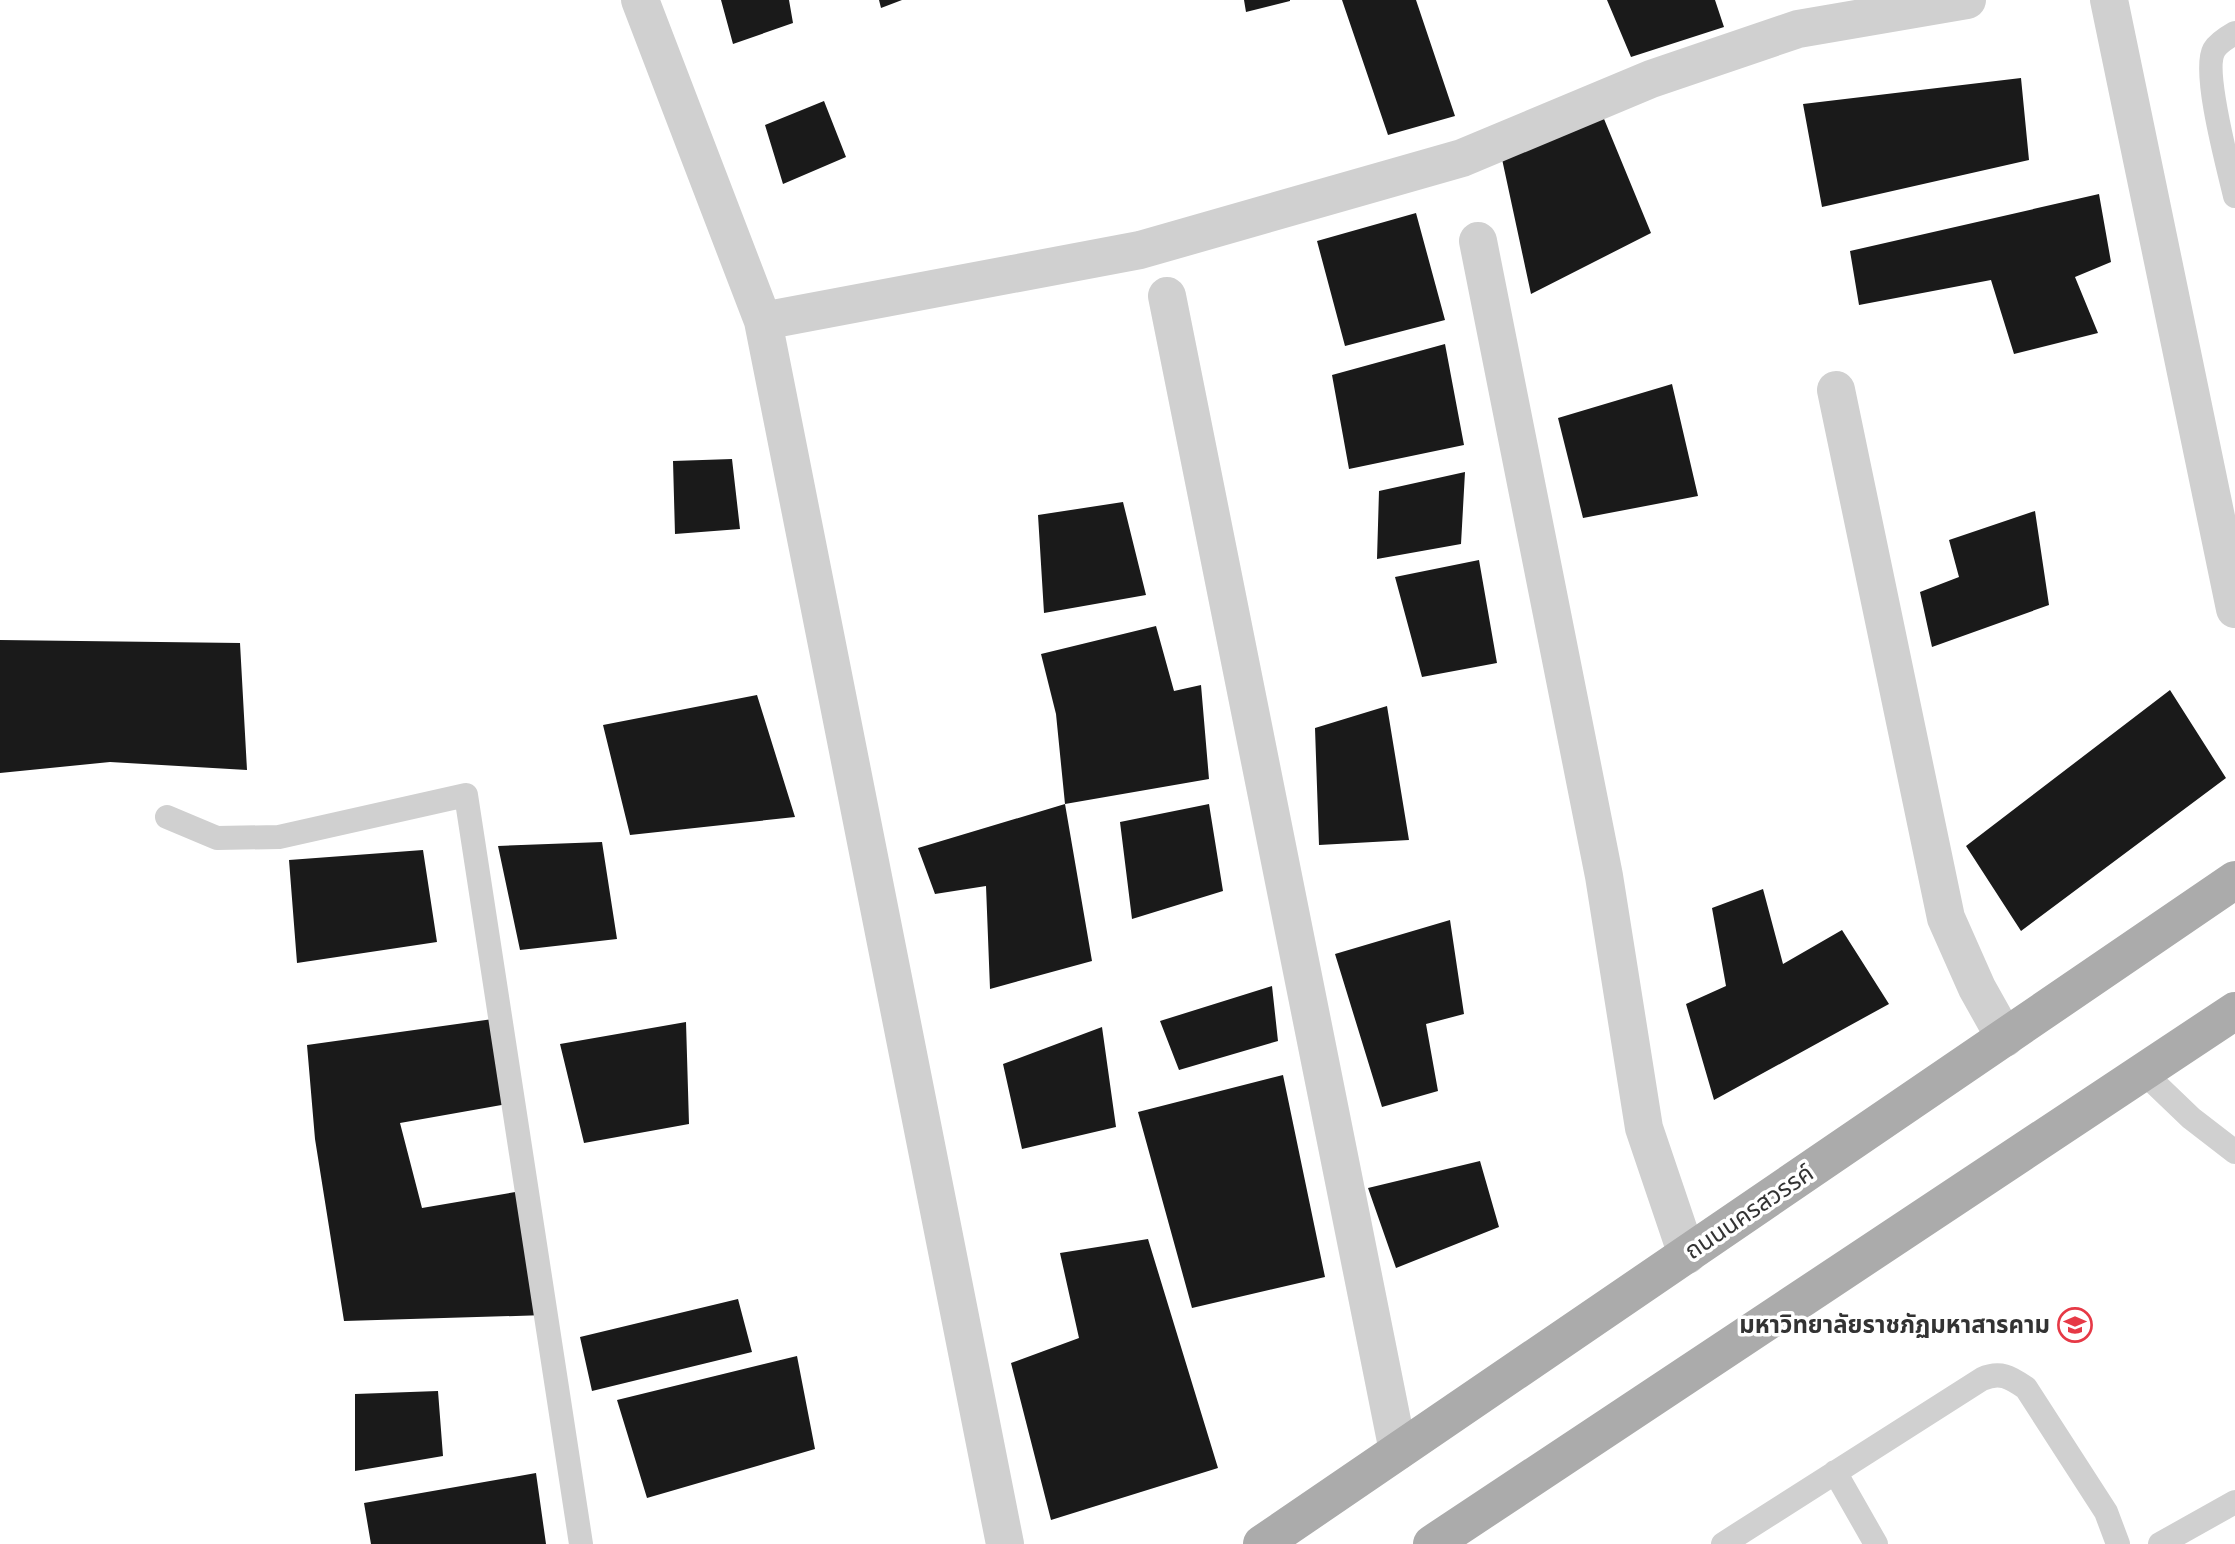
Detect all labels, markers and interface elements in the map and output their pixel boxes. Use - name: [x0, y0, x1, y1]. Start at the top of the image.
- street label: ถนนนครสวรรค์: [1679, 1158, 1818, 1265]
- school or university icon: มหาวิทยาลัยราชภัฏมหาสารคาม: [2056, 1306, 2094, 1344]
- place label: มหาวิทยาลัยราชภัฏมหาสารคาม: [1739, 1310, 2050, 1339]

